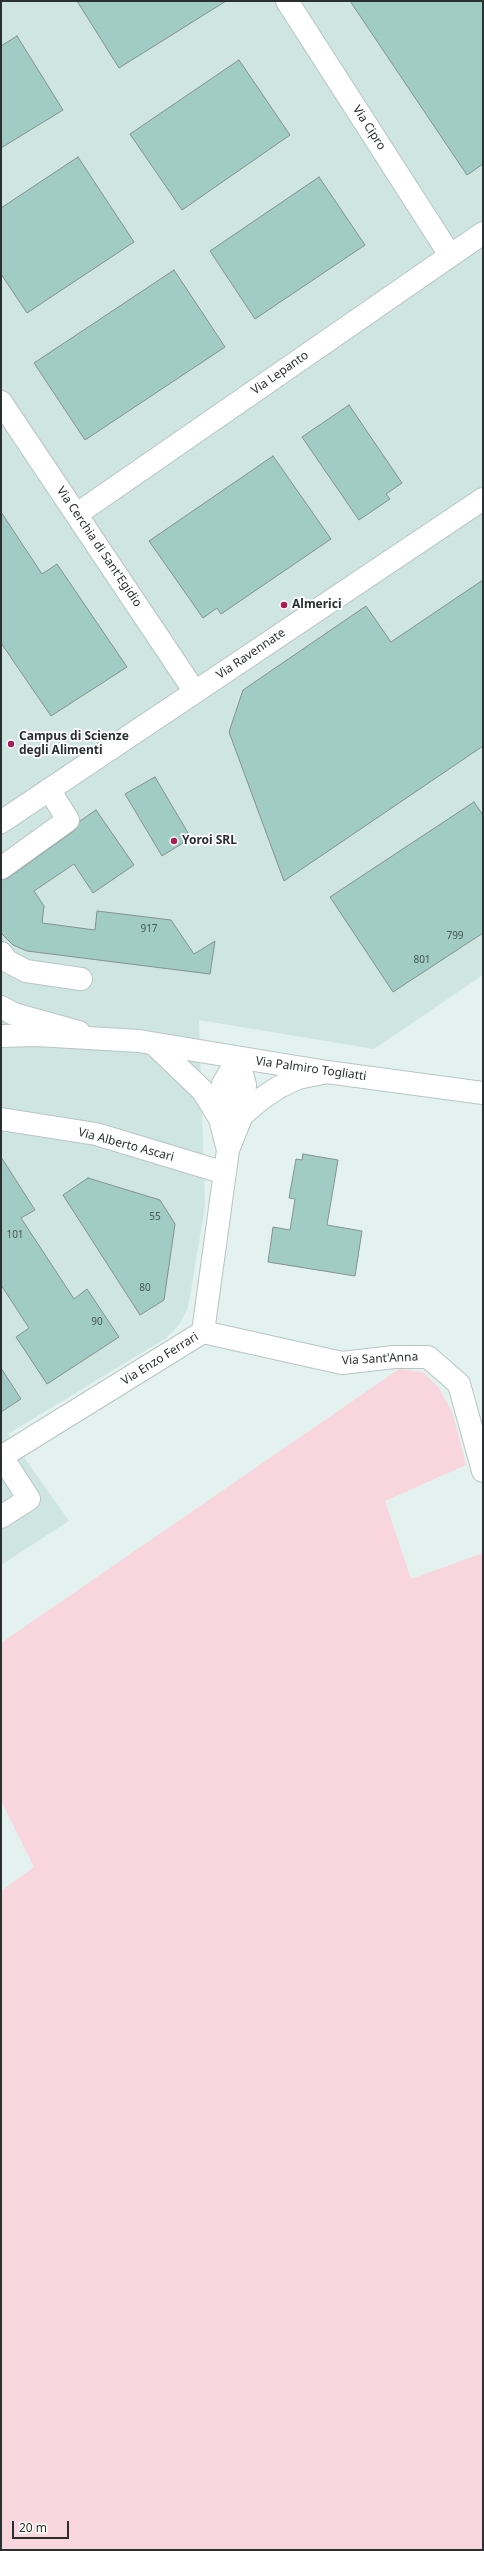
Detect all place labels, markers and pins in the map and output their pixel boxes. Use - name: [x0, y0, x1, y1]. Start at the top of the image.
- place label: Almerici: [292, 598, 341, 612]
- marker: Almerici: [279, 600, 289, 610]
- place label: Campus di Scienze degli Alimenti: [19, 730, 129, 758]
- marker: Campus di Scienze degli Alimenti: [6, 739, 16, 749]
- place label: Yoroi SRL: [182, 834, 237, 848]
- marker: Yoroi SRL: [169, 836, 179, 846]

